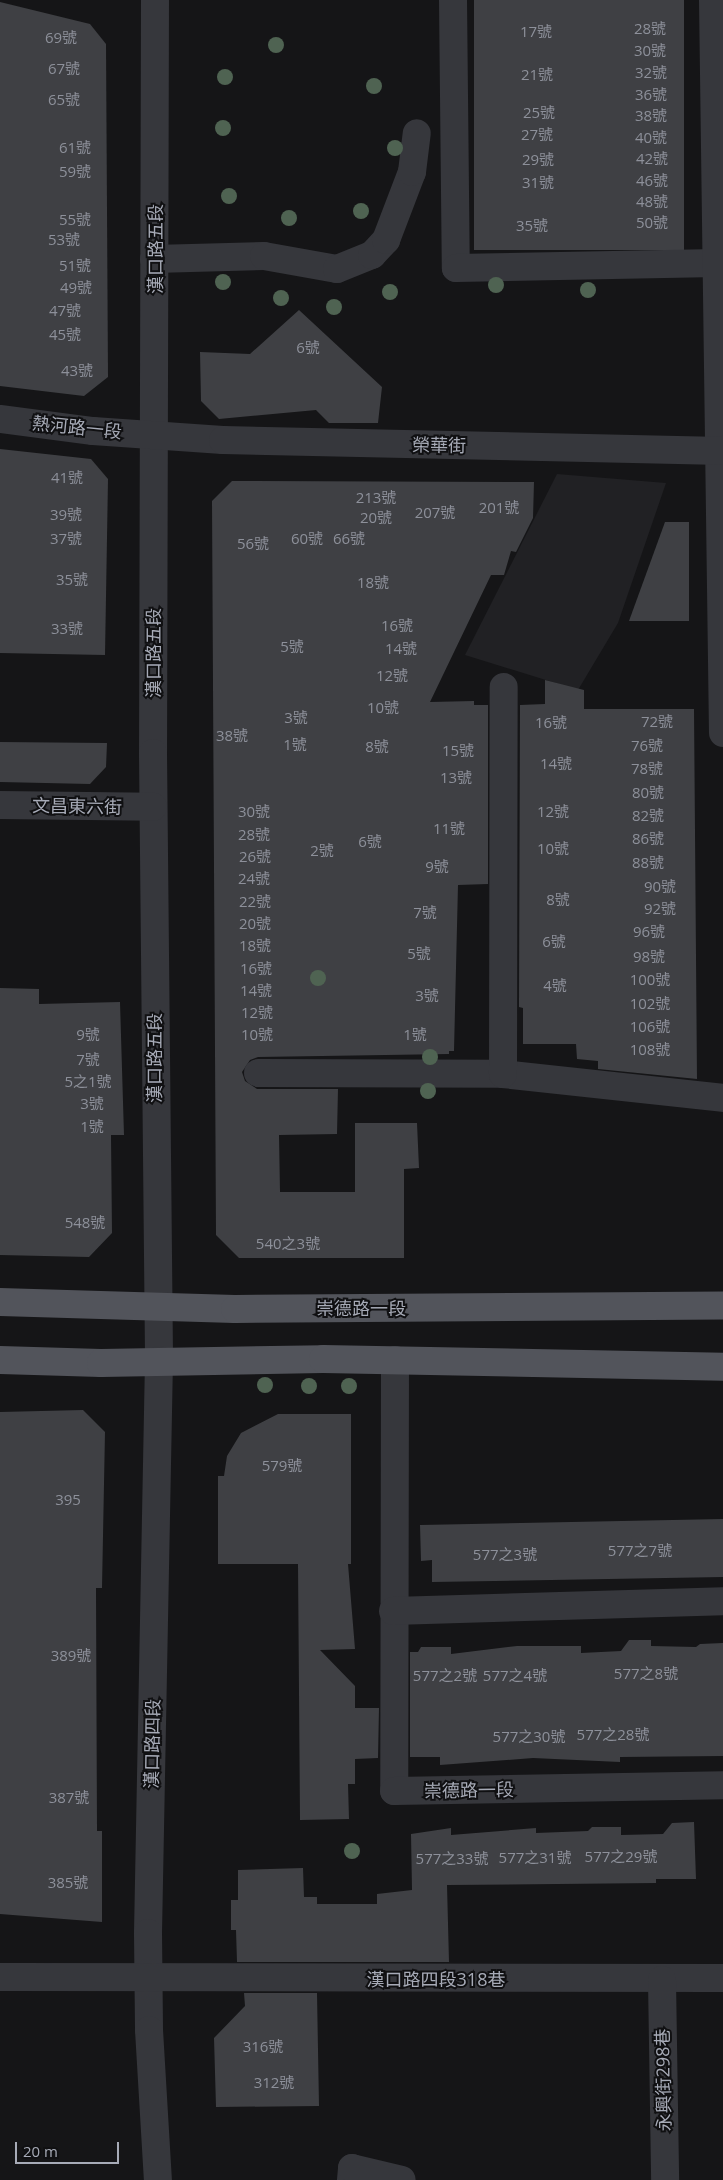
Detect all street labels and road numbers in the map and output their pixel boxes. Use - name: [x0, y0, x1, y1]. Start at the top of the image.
- street label: 漢口路五段: [144, 204, 166, 294]
- street label: 熱河路一段: [31, 412, 123, 442]
- street label: 榮華街: [412, 434, 466, 456]
- street label: 漢口路五段: [142, 608, 164, 698]
- street label: 文昌東六街: [32, 794, 122, 818]
- street label: 漢口路五段: [143, 1013, 165, 1103]
- street label: 崇德路一段: [316, 1297, 406, 1319]
- street label: 漢口路四段: [140, 1699, 164, 1789]
- street label: 崇德路一段: [424, 1778, 514, 1802]
- street label: 漢口路四段318巷: [367, 1968, 505, 1990]
- street label: 永興街298巷: [651, 2028, 675, 2132]

